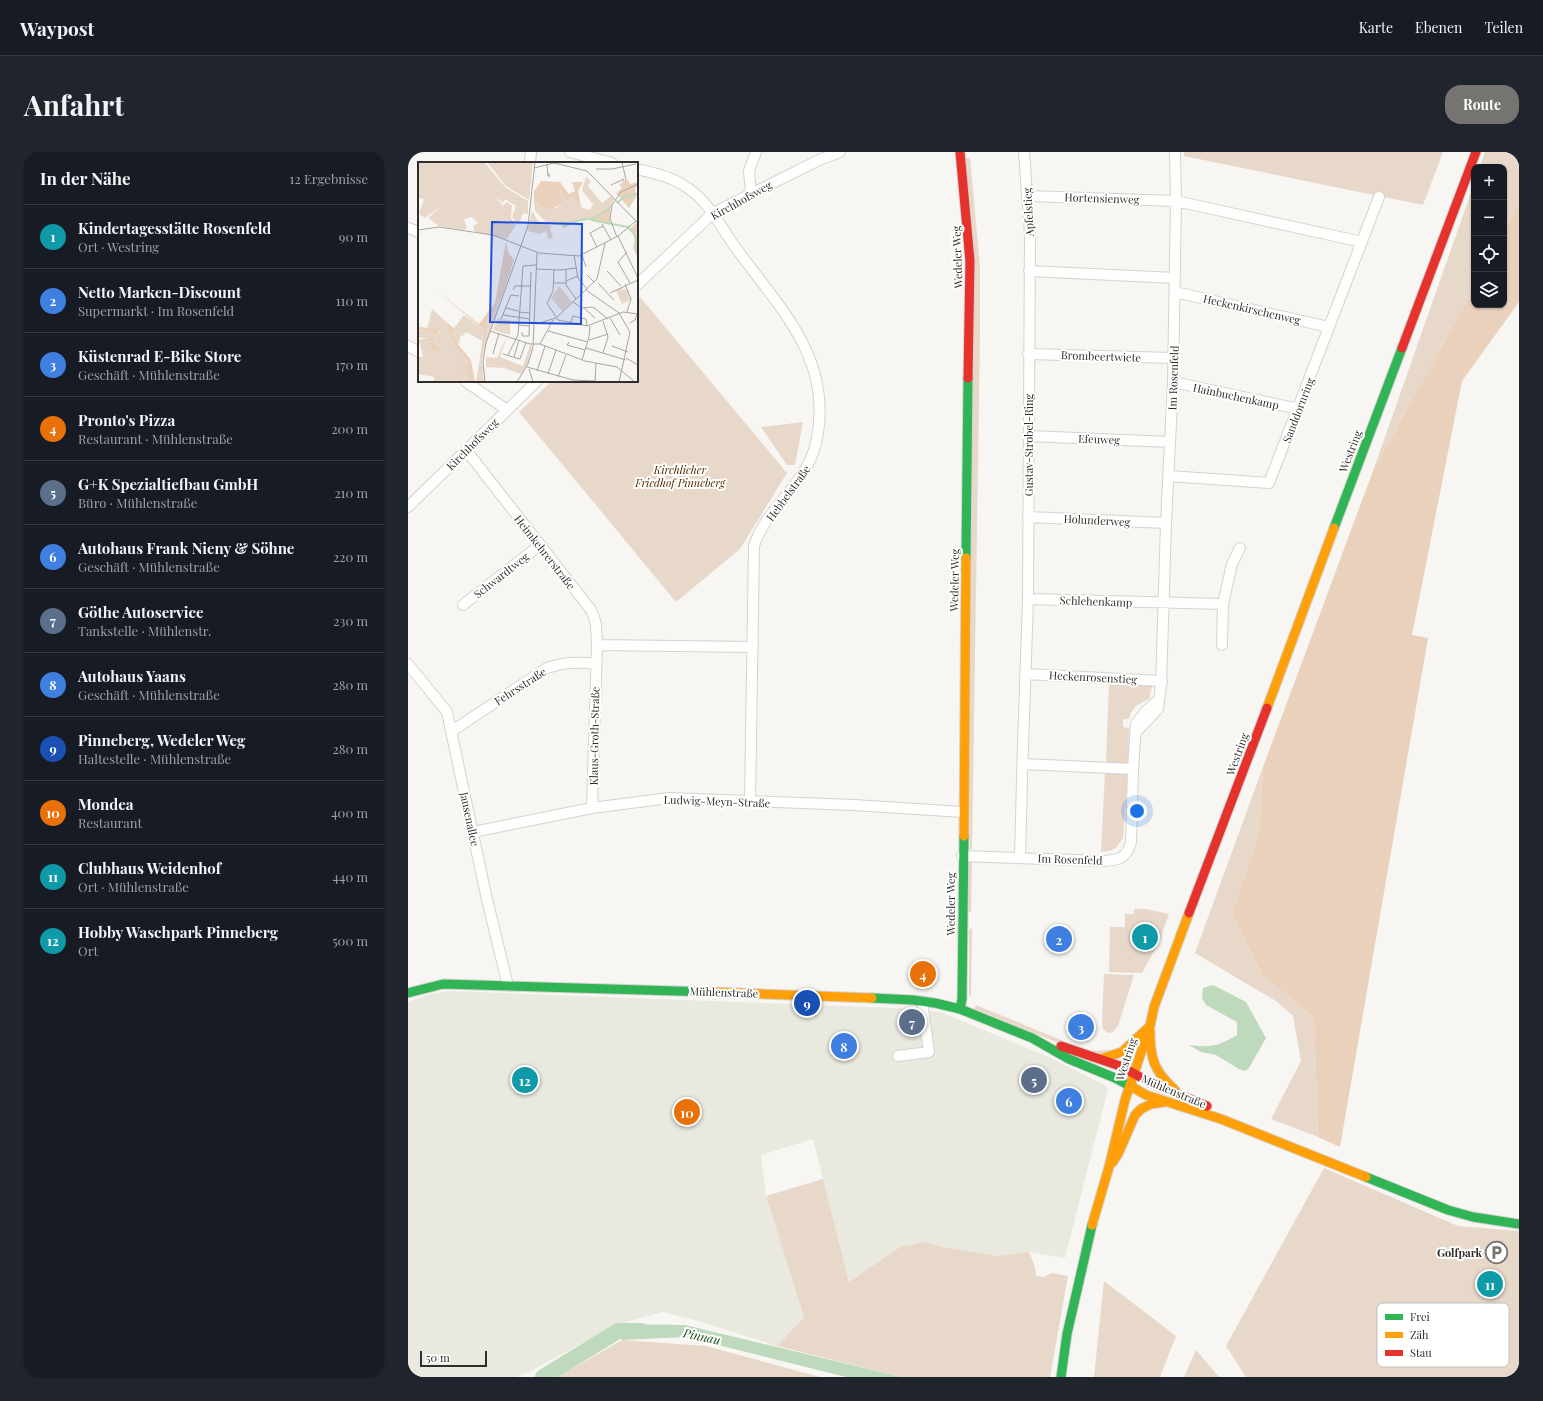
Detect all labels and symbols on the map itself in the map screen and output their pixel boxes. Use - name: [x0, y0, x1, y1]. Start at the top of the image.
- inset map: [418, 162, 638, 382]
- street label: Kirchhofsweg: [708, 177, 774, 223]
- street label: Apfelstieg: [1019, 187, 1037, 238]
- street label: Hortensienweg: [1064, 189, 1140, 207]
- street label: Wedeler Weg: [948, 225, 966, 290]
- street label: Heckenkirschenweg: [1202, 290, 1302, 328]
- street label: Im Rosenfeld: [1164, 345, 1182, 411]
- street label: Brombeertwiete: [1061, 347, 1142, 365]
- street label: Sanddornring: [1279, 375, 1317, 445]
- street label: Hainbuchenkamp: [1192, 380, 1280, 412]
- street label: Gustav-Strobel-Ring: [1021, 394, 1036, 496]
- street label: Kirchhofsweg: [443, 415, 501, 473]
- street label: Westring: [1335, 428, 1365, 475]
- street label: Efeuweg: [1078, 431, 1120, 447]
- park label: Kirchlicher Friedhof Pinneberg: [634, 462, 726, 490]
- street label: Hebbelstraße: [763, 462, 814, 524]
- street label: Holunderweg: [1063, 511, 1131, 529]
- street label: Heimkehrerstraße: [511, 512, 579, 593]
- street label: Wedeler Weg: [946, 548, 962, 613]
- street label: Schwardtweg: [470, 549, 532, 601]
- street label: Schlehenkamp: [1059, 592, 1133, 610]
- street label: Fehrsstraße: [491, 663, 549, 708]
- street label: Heckenrosenstieg: [1049, 667, 1138, 687]
- street label: Klaus-Groth-Straße: [586, 686, 602, 786]
- street label: Westring: [1222, 731, 1252, 778]
- street label: Jansenallee: [457, 789, 483, 848]
- street label: Ludwig-Meyn-Straße: [663, 792, 771, 810]
- your location: [1127, 801, 1147, 821]
- street label: Im Rosenfeld: [1037, 850, 1103, 868]
- street label: Wedeler Weg: [943, 872, 958, 936]
- pin: 1: [1132, 922, 1158, 952]
- pin: 2: [1046, 924, 1072, 954]
- pin: 4: [910, 959, 936, 989]
- street label: Mühlenstraße: [689, 983, 759, 1001]
- pin: 9: [794, 988, 820, 1018]
- pin: 7: [899, 1007, 925, 1037]
- pin: 3: [1068, 1012, 1094, 1042]
- pin: 8: [831, 1031, 857, 1061]
- street label: Westring: [1112, 1036, 1140, 1083]
- pin: 12: [512, 1065, 538, 1095]
- pin: 5: [1021, 1065, 1047, 1095]
- street label: Mühlenstraße: [1139, 1071, 1209, 1111]
- pin: 6: [1056, 1086, 1082, 1116]
- pin: 10: [674, 1097, 700, 1127]
- parking icon: Golfpark: [1484, 1239, 1510, 1265]
- place label: Golfpark: [1437, 1245, 1483, 1260]
- pin: 11: [1477, 1269, 1503, 1299]
- legend: [1377, 1303, 1509, 1367]
- text: Frei: [1410, 1309, 1430, 1324]
- water label: Pinnau: [681, 1324, 722, 1348]
- text: Zäh: [1410, 1327, 1429, 1342]
- text: Stau: [1410, 1345, 1432, 1360]
- scale bar: [420, 1349, 487, 1368]

